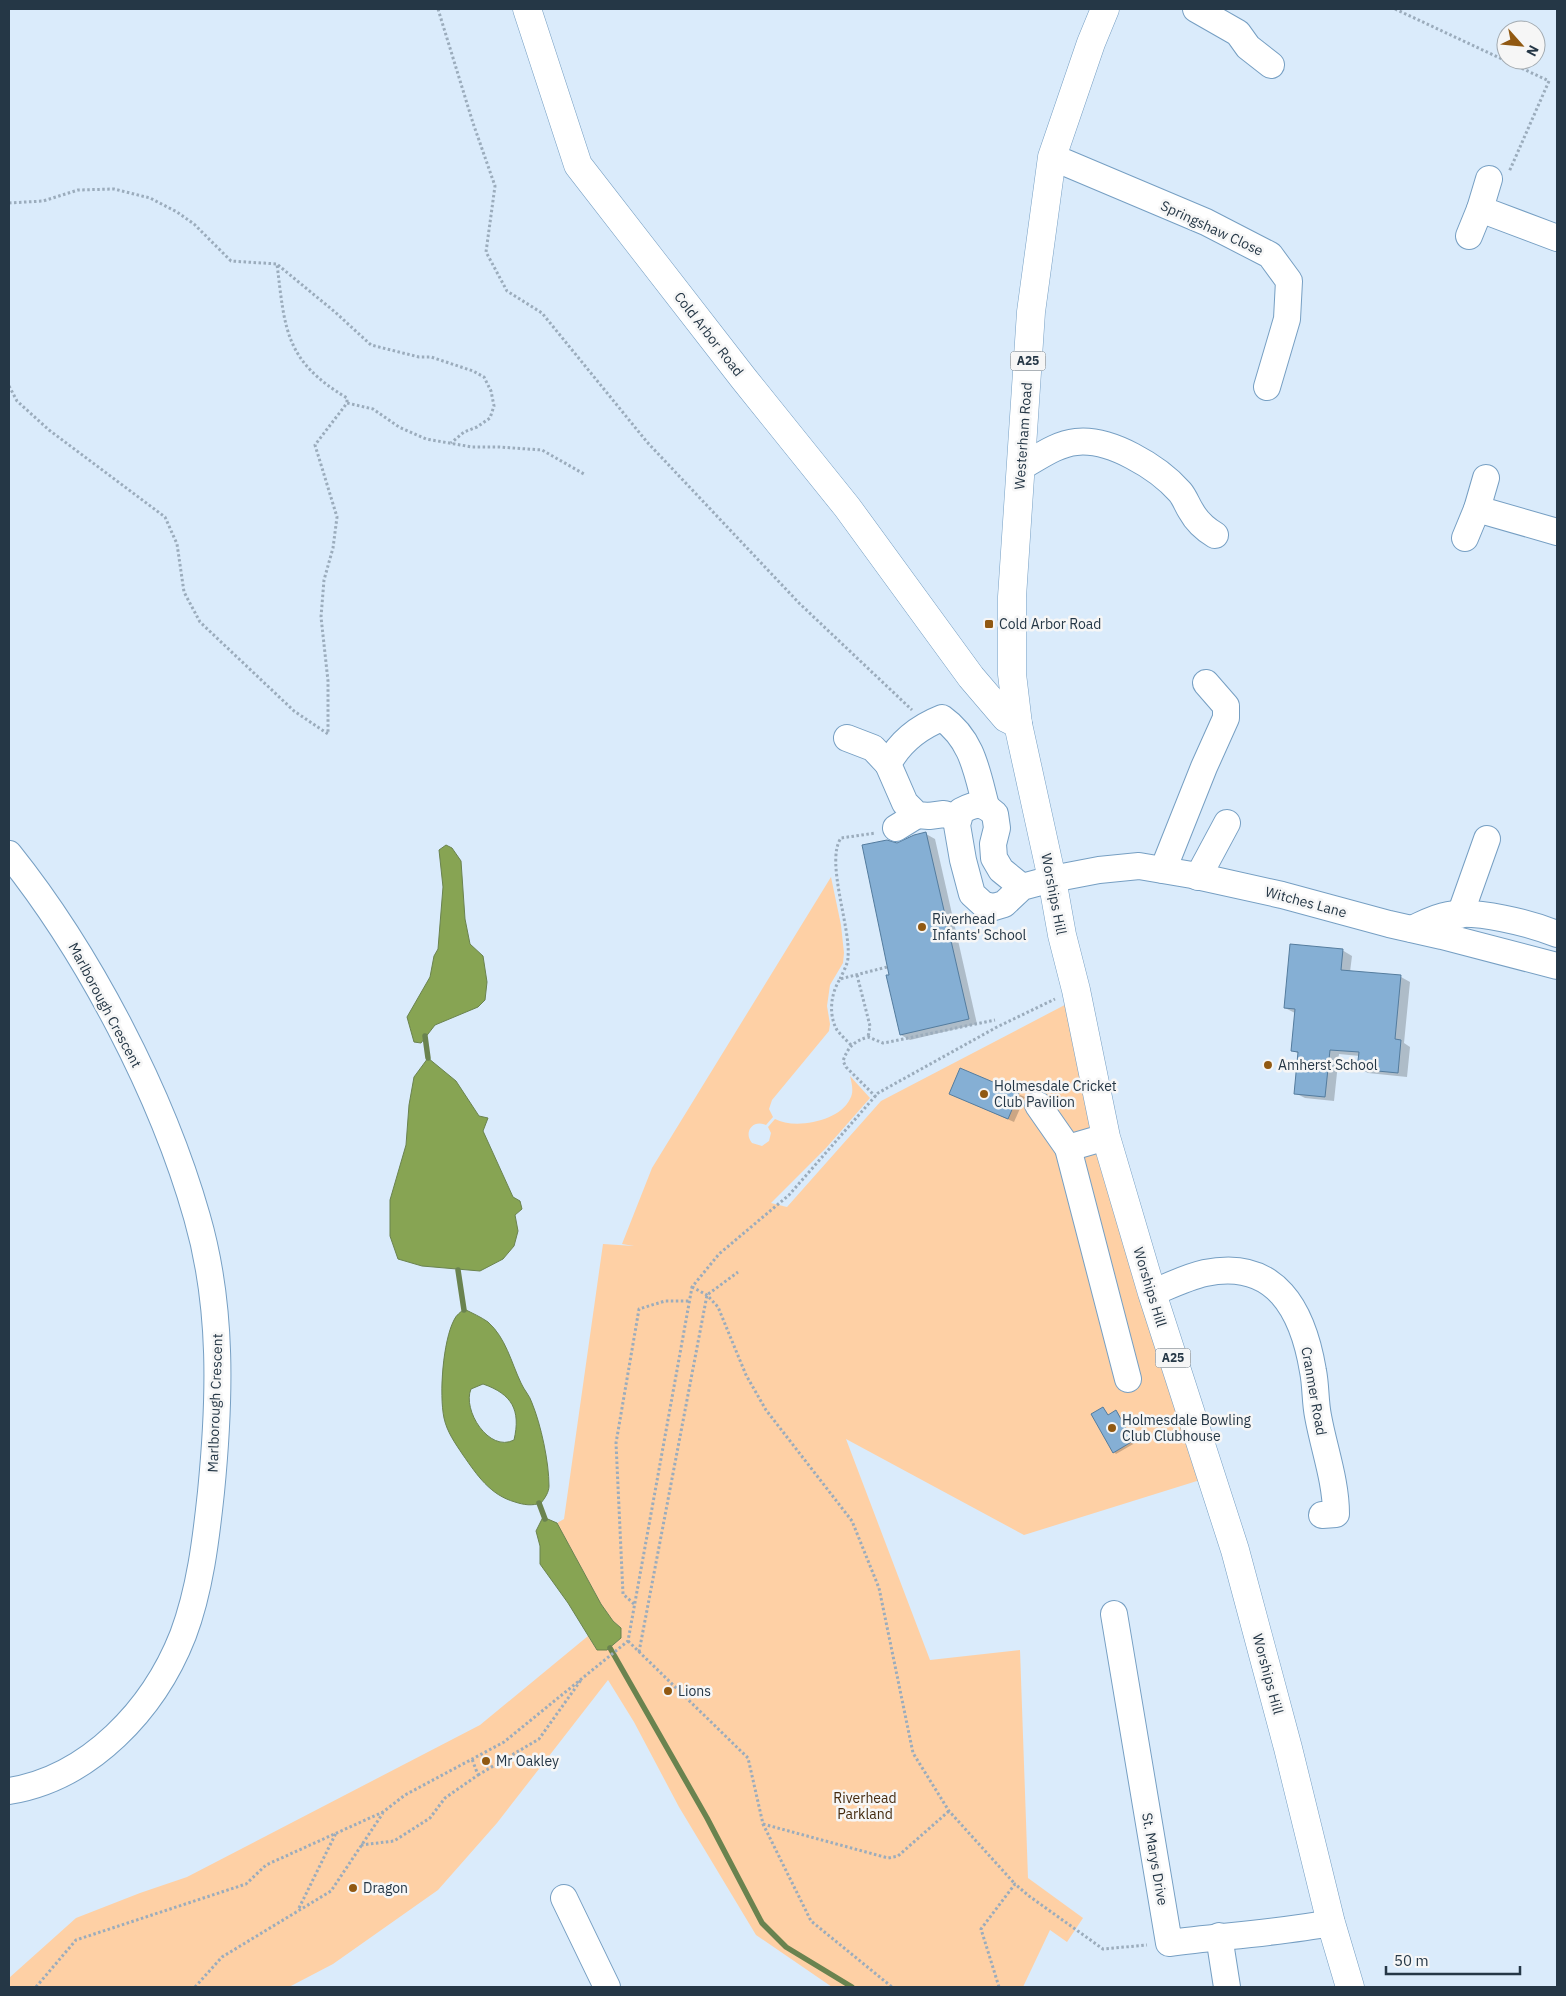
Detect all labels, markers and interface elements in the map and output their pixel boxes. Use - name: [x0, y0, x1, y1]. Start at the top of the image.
- north arrow: [1496, 20, 1546, 70]
- text: N: [1522, 42, 1543, 60]
- street label: Springshaw Close: [1158, 196, 1267, 260]
- street label: Cold Arbor Road: [670, 288, 748, 380]
- road number: A25: [1010, 352, 1046, 371]
- street label: Westerham Road: [1010, 382, 1036, 490]
- place label: Cold Arbor Road: [999, 615, 1101, 633]
- marker: Cold Arbor Road: [983, 618, 995, 630]
- street label: Worships Hill: [1037, 852, 1071, 936]
- street label: Witches Lane: [1263, 882, 1349, 922]
- place label: Riverhead Infants' School: [932, 910, 1027, 944]
- marker: Riverhead Infants' School: [916, 921, 928, 933]
- street label: Marlborough Crescent: [64, 939, 146, 1071]
- place label: Amherst School: [1278, 1056, 1378, 1074]
- marker: Amherst School: [1262, 1059, 1274, 1071]
- place label: Holmesdale Cricket Club Pavilion: [994, 1077, 1117, 1111]
- marker: Holmesdale Cricket Club Pavilion: [978, 1088, 990, 1100]
- street label: Worships Hill: [1129, 1245, 1171, 1329]
- street label: Marlborough Crescent: [204, 1333, 226, 1473]
- street label: Cranmer Road: [1297, 1345, 1331, 1437]
- road number: A25: [1156, 1349, 1190, 1368]
- place label: Holmesdale Bowling Club Clubhouse: [1122, 1411, 1252, 1445]
- marker: Holmesdale Bowling Club Clubhouse: [1106, 1422, 1118, 1434]
- street label: Worships Hill: [1249, 1632, 1287, 1716]
- place label: Lions: [678, 1682, 711, 1700]
- marker: Lions: [662, 1685, 674, 1697]
- place label: Mr Oakley: [496, 1752, 559, 1770]
- marker: Mr Oakley: [480, 1755, 492, 1767]
- park label: Riverhead Parkland: [833, 1789, 897, 1823]
- street label: St. Marys Drive: [1138, 1811, 1172, 1907]
- place label: Dragon: [363, 1879, 408, 1897]
- marker: Dragon: [347, 1882, 359, 1894]
- scale bar: [1386, 1944, 1520, 1976]
- text: 50 m: [1394, 1951, 1429, 1970]

